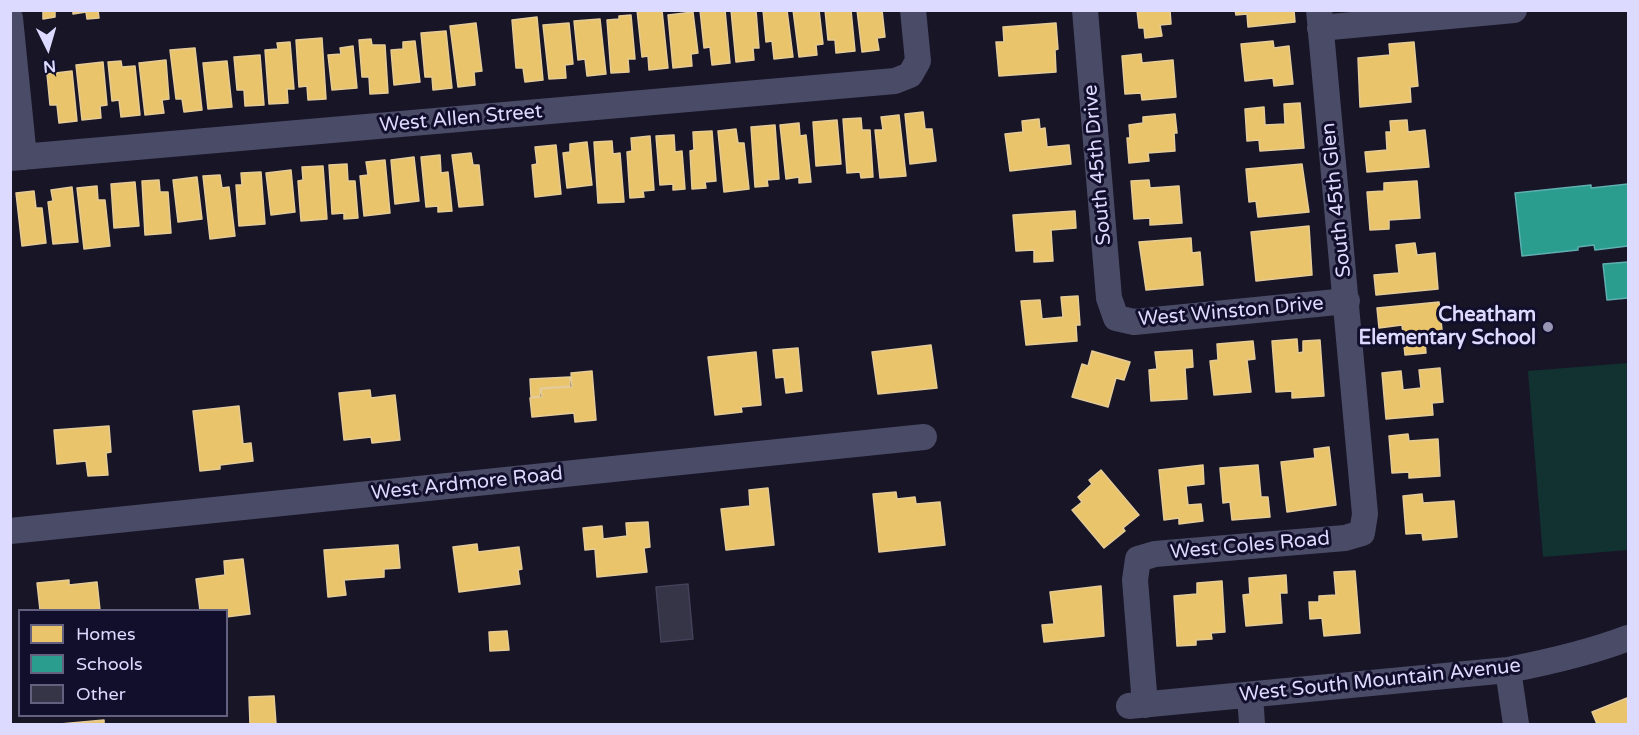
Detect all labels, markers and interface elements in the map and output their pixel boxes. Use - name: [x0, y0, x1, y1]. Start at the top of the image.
- north arrow: [18, 18, 78, 78]
- text: N: [42, 55, 57, 76]
- street label: South 45th Drive: [1079, 84, 1117, 246]
- street label: West Allen Street: [378, 100, 544, 138]
- street label: South 45th Glen: [1317, 121, 1357, 279]
- street label: West Winston Drive: [1137, 292, 1325, 332]
- place label: Cheatham Elementary School: [1358, 304, 1536, 351]
- marker: Cheatham Elementary School: [1541, 320, 1555, 334]
- street label: West Ardmore Road: [370, 462, 564, 506]
- street label: West Coles Road: [1169, 527, 1331, 565]
- legend: [18, 609, 228, 717]
- text: Homes: [76, 623, 136, 645]
- text: Schools: [76, 653, 143, 675]
- street label: West South Mountain Avenue: [1238, 654, 1522, 708]
- text: Other: [76, 683, 126, 705]

